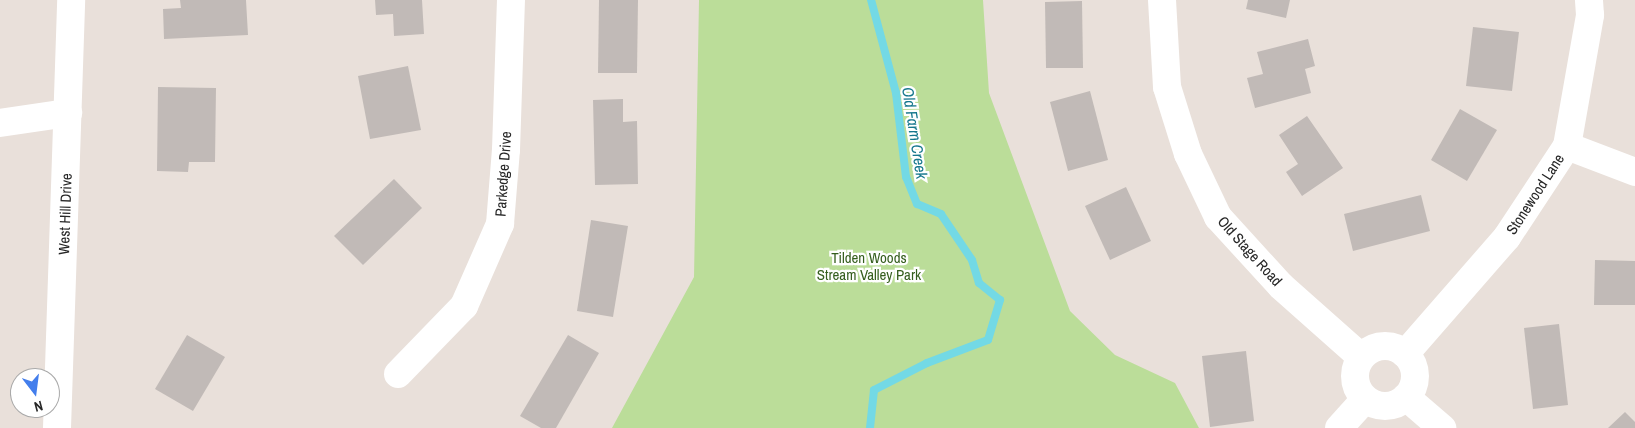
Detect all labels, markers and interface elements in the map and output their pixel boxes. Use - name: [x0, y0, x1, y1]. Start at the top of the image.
- water label: Old Farm Creek: [898, 86, 932, 180]
- street label: Parkedge Drive: [491, 131, 515, 217]
- street label: Stonewood Lane: [1502, 150, 1568, 238]
- street label: West Hill Drive: [55, 173, 75, 255]
- street label: Old Stage Road: [1214, 212, 1286, 290]
- park label: Tilden Woods Stream Valley Park: [817, 248, 921, 283]
- north arrow: [10, 368, 60, 418]
- text: N: [32, 397, 45, 416]

